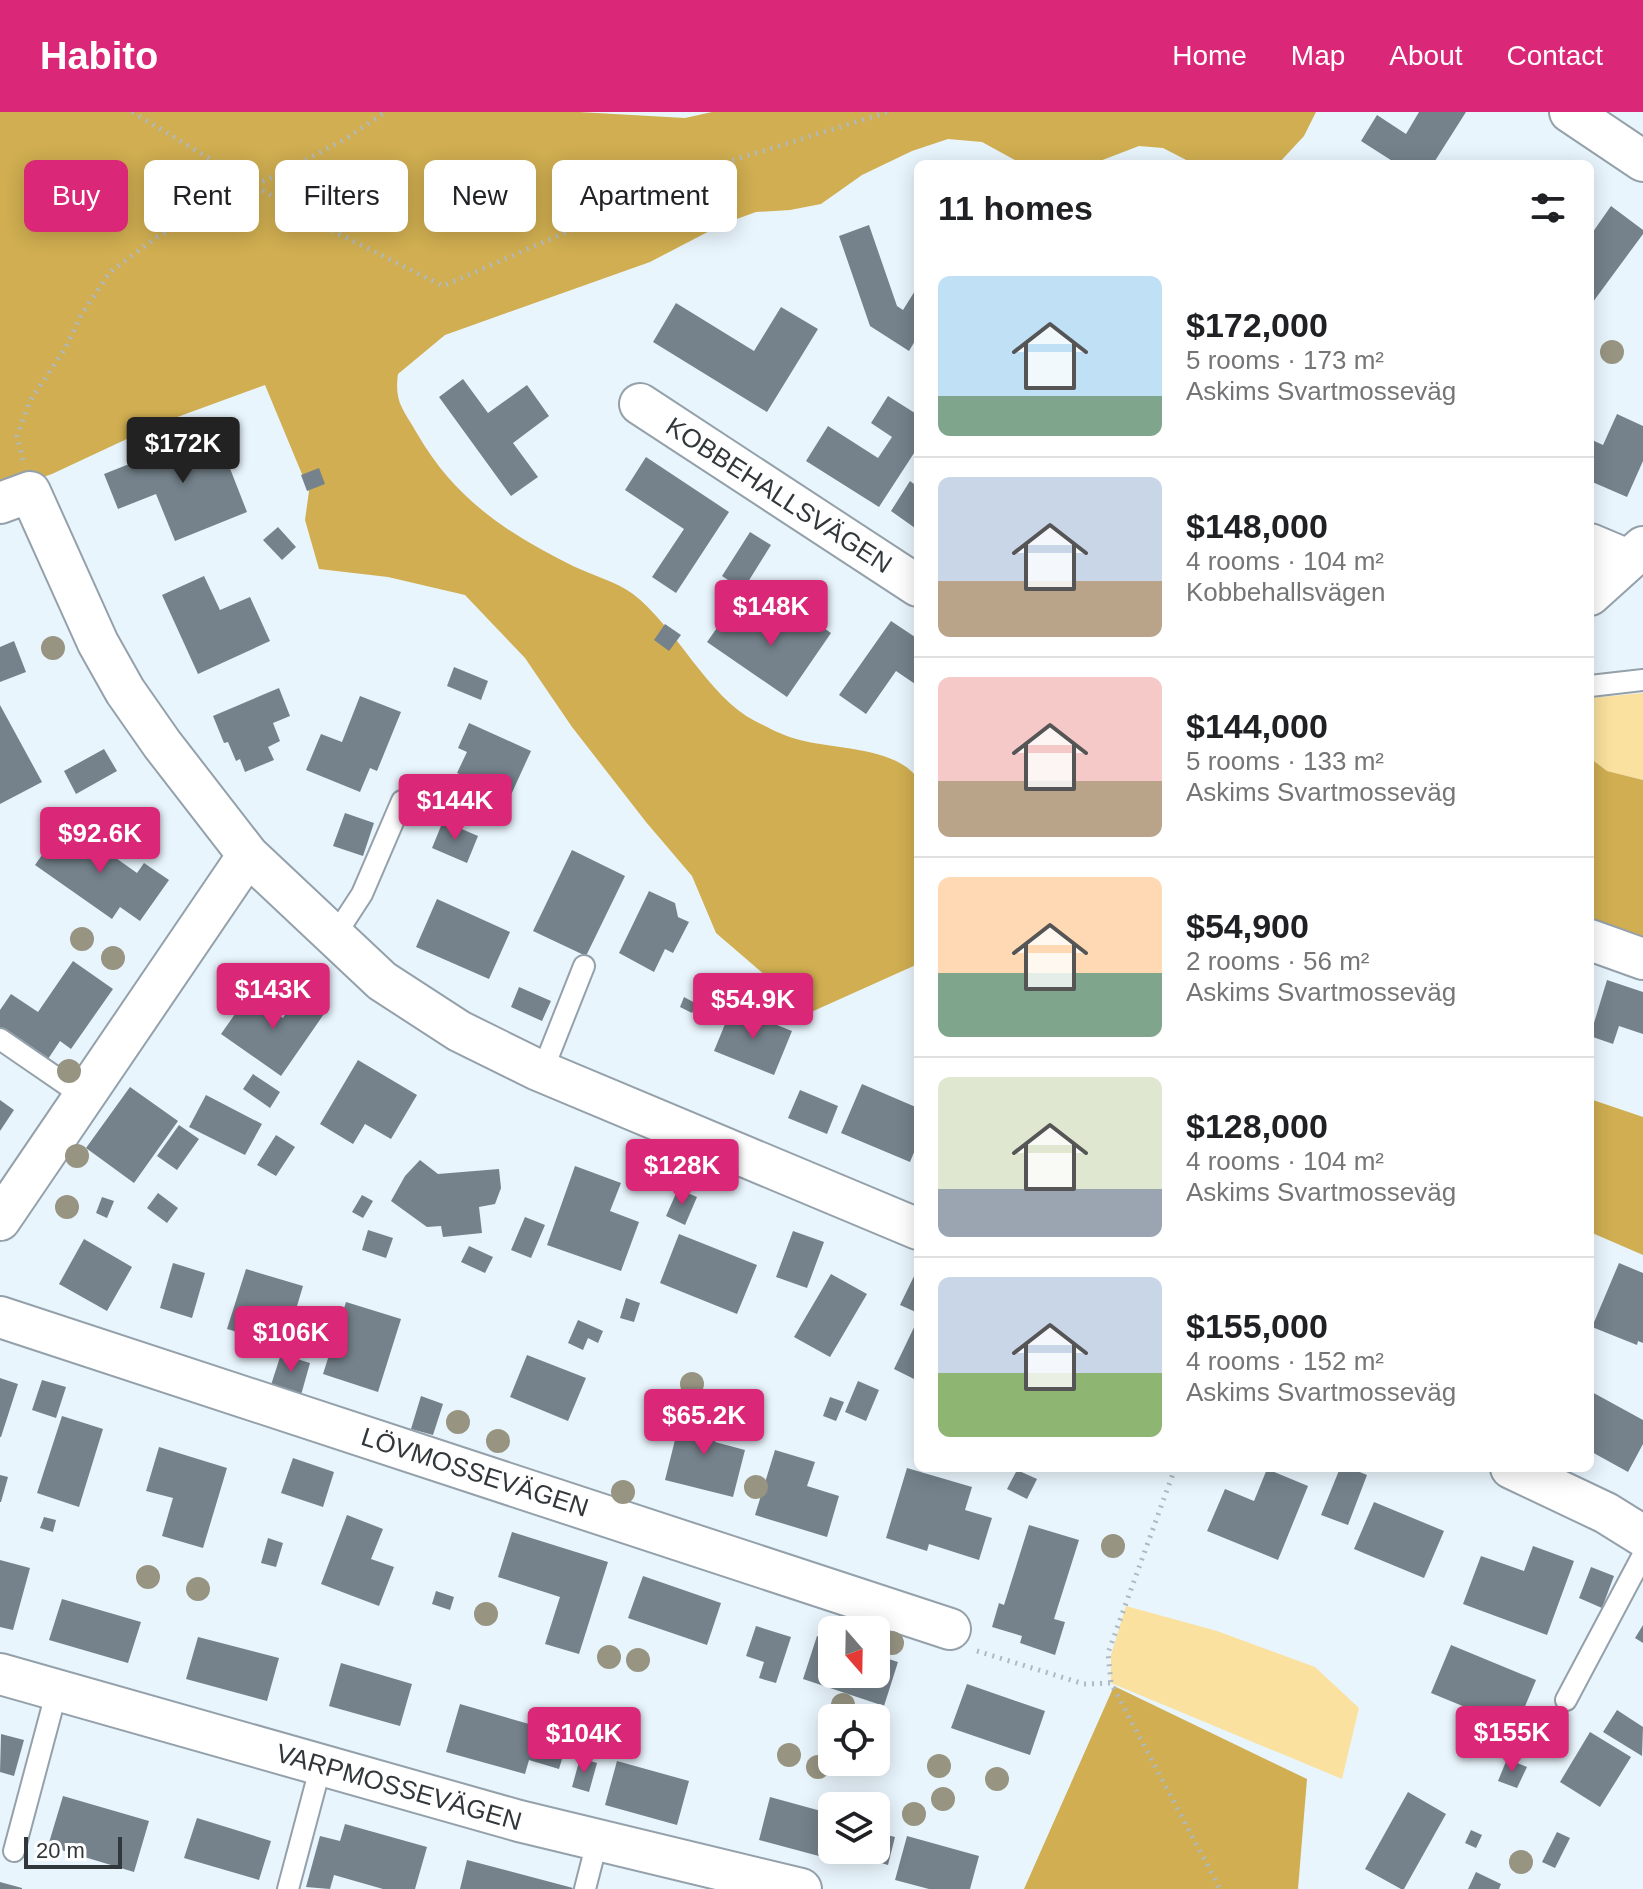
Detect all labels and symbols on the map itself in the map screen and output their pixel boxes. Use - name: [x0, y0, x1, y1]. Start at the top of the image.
- street label: KOBBEHALLSVÄGEN: [661, 411, 897, 579]
- pin: $172K: [127, 417, 239, 485]
- pin: $148K: [715, 580, 827, 648]
- pin: $144K: [399, 774, 511, 842]
- pin: $92.6K: [35, 807, 165, 875]
- pin: $143K: [217, 963, 329, 1031]
- pin: $54.9K: [688, 973, 818, 1041]
- pin: $128K: [626, 1139, 738, 1207]
- pin: $106K: [235, 1306, 347, 1374]
- pin: $65.2K: [639, 1389, 769, 1457]
- street label: LÖVMOSSEVÄGEN: [358, 1421, 592, 1523]
- north arrow: [818, 1616, 890, 1688]
- pin: $155K: [1456, 1706, 1568, 1774]
- pin: $104K: [528, 1707, 640, 1775]
- street label: VARPMOSSEVÄGEN: [273, 1738, 525, 1836]
- scale bar: [24, 1833, 122, 1869]

